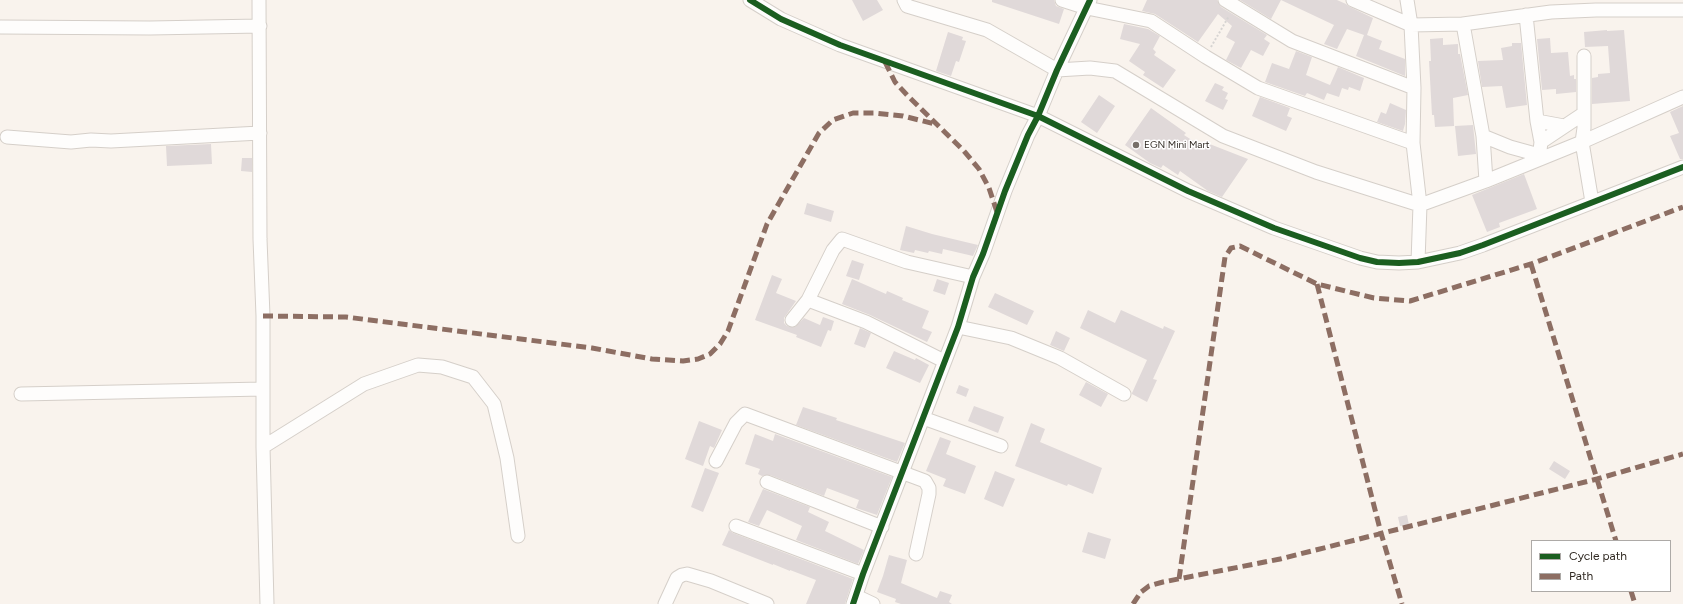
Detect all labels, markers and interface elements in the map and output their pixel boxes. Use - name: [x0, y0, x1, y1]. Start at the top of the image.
- place label: EGN Mini Mart: [1144, 139, 1210, 151]
- marker: EGN Mini Mart: [1131, 140, 1141, 150]
- legend: [1531, 540, 1671, 592]
- text: Cycle path: [1569, 549, 1627, 563]
- text: Path: [1569, 569, 1593, 583]

